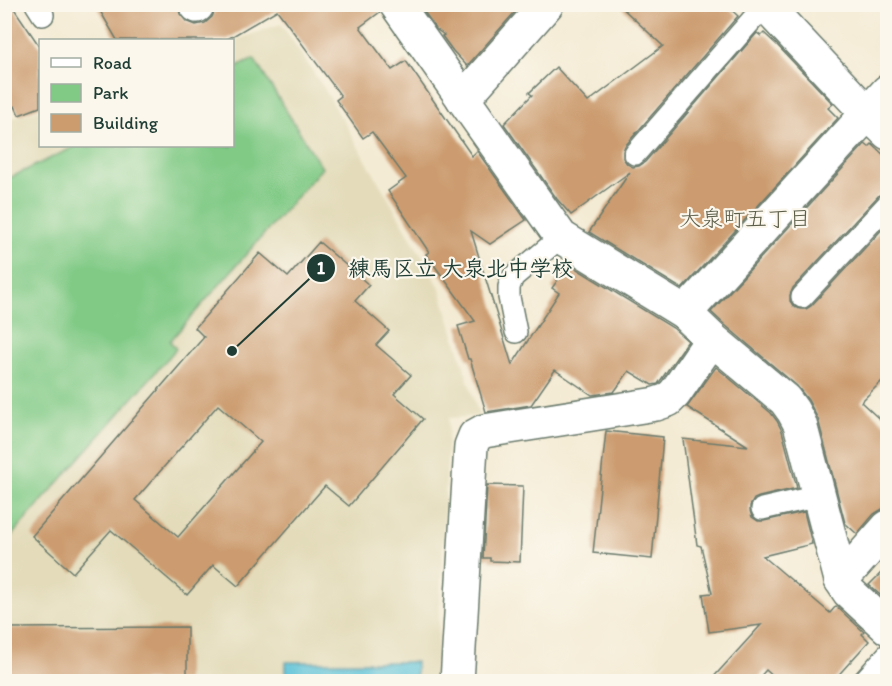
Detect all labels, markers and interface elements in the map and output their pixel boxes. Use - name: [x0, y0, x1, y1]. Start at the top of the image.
- legend: [39, 39, 234, 147]
- text: Road: [93, 52, 132, 74]
- text: Park: [93, 82, 128, 104]
- text: Building: [93, 112, 159, 134]
- district label: 大泉町五丁目: [679, 205, 811, 232]
- callout: 練馬区立 大泉北中学校: [306, 248, 585, 288]
- text: 練馬区立 大泉北中学校: [349, 255, 573, 282]
- text: 1: [317, 257, 326, 279]

